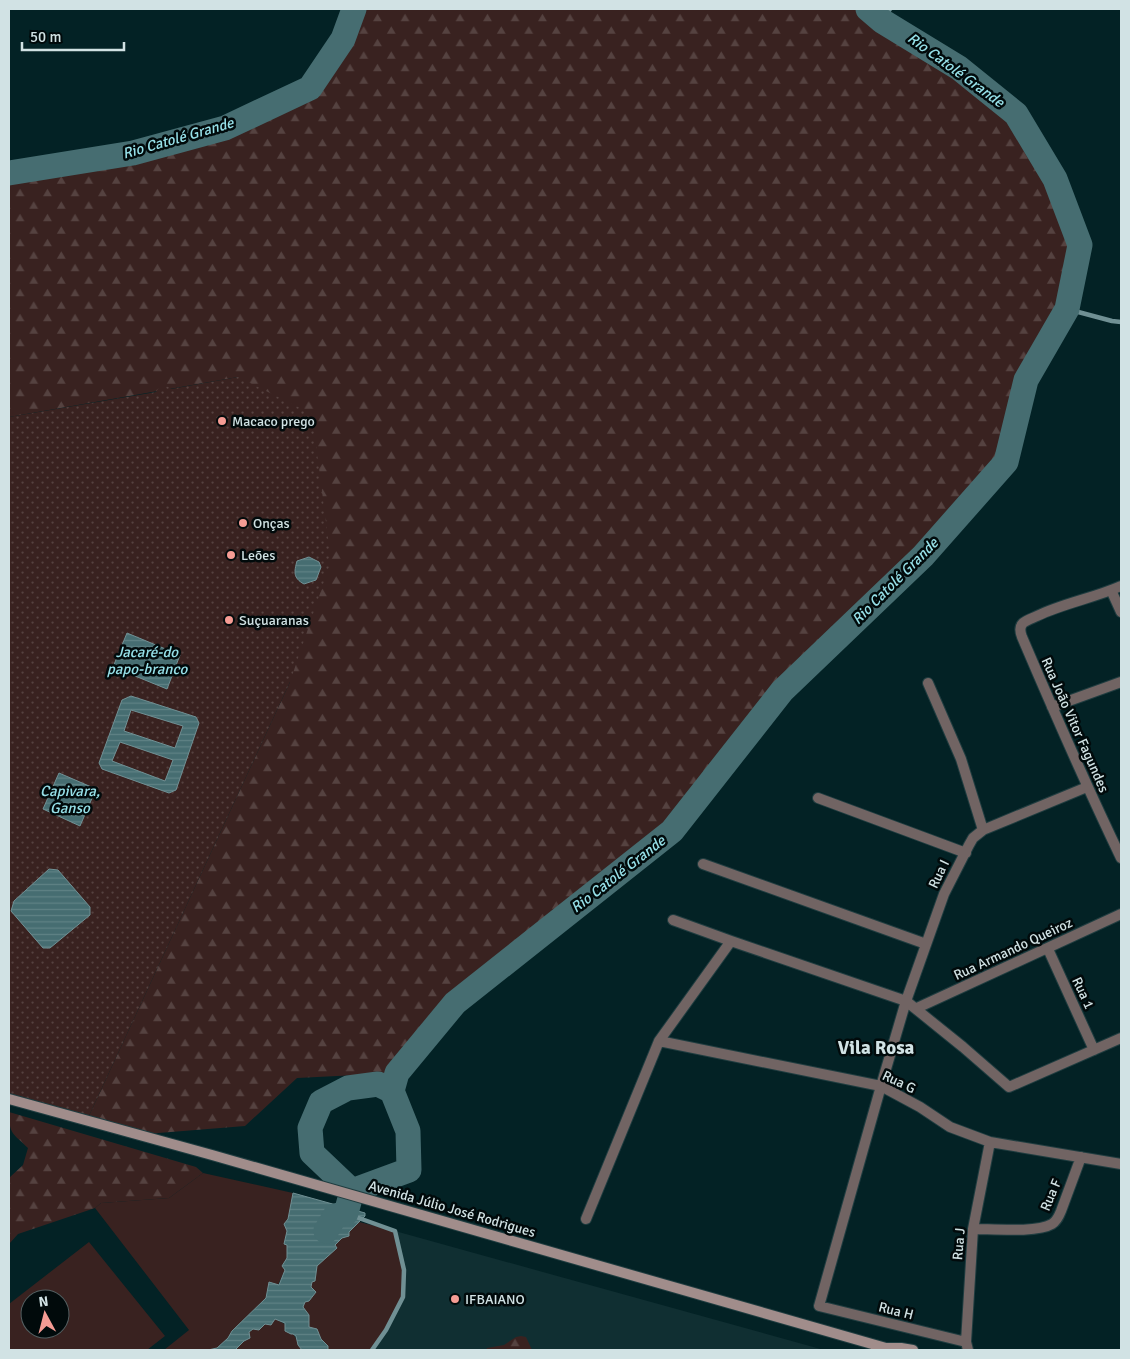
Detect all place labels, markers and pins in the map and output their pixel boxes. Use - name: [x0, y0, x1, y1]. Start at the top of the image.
- place label: Macaco prego: [232, 413, 315, 430]
- marker: Macaco prego: [216, 415, 228, 427]
- place label: Onças: [253, 515, 290, 532]
- marker: Onças: [237, 517, 249, 529]
- place label: Leões: [241, 547, 275, 564]
- marker: Leões: [225, 549, 237, 561]
- place label: Suçuaranas: [239, 612, 309, 629]
- marker: Suçuaranas: [223, 614, 235, 626]
- place label: IFBAIANO: [465, 1291, 525, 1308]
- marker: IFBAIANO: [449, 1293, 461, 1305]

